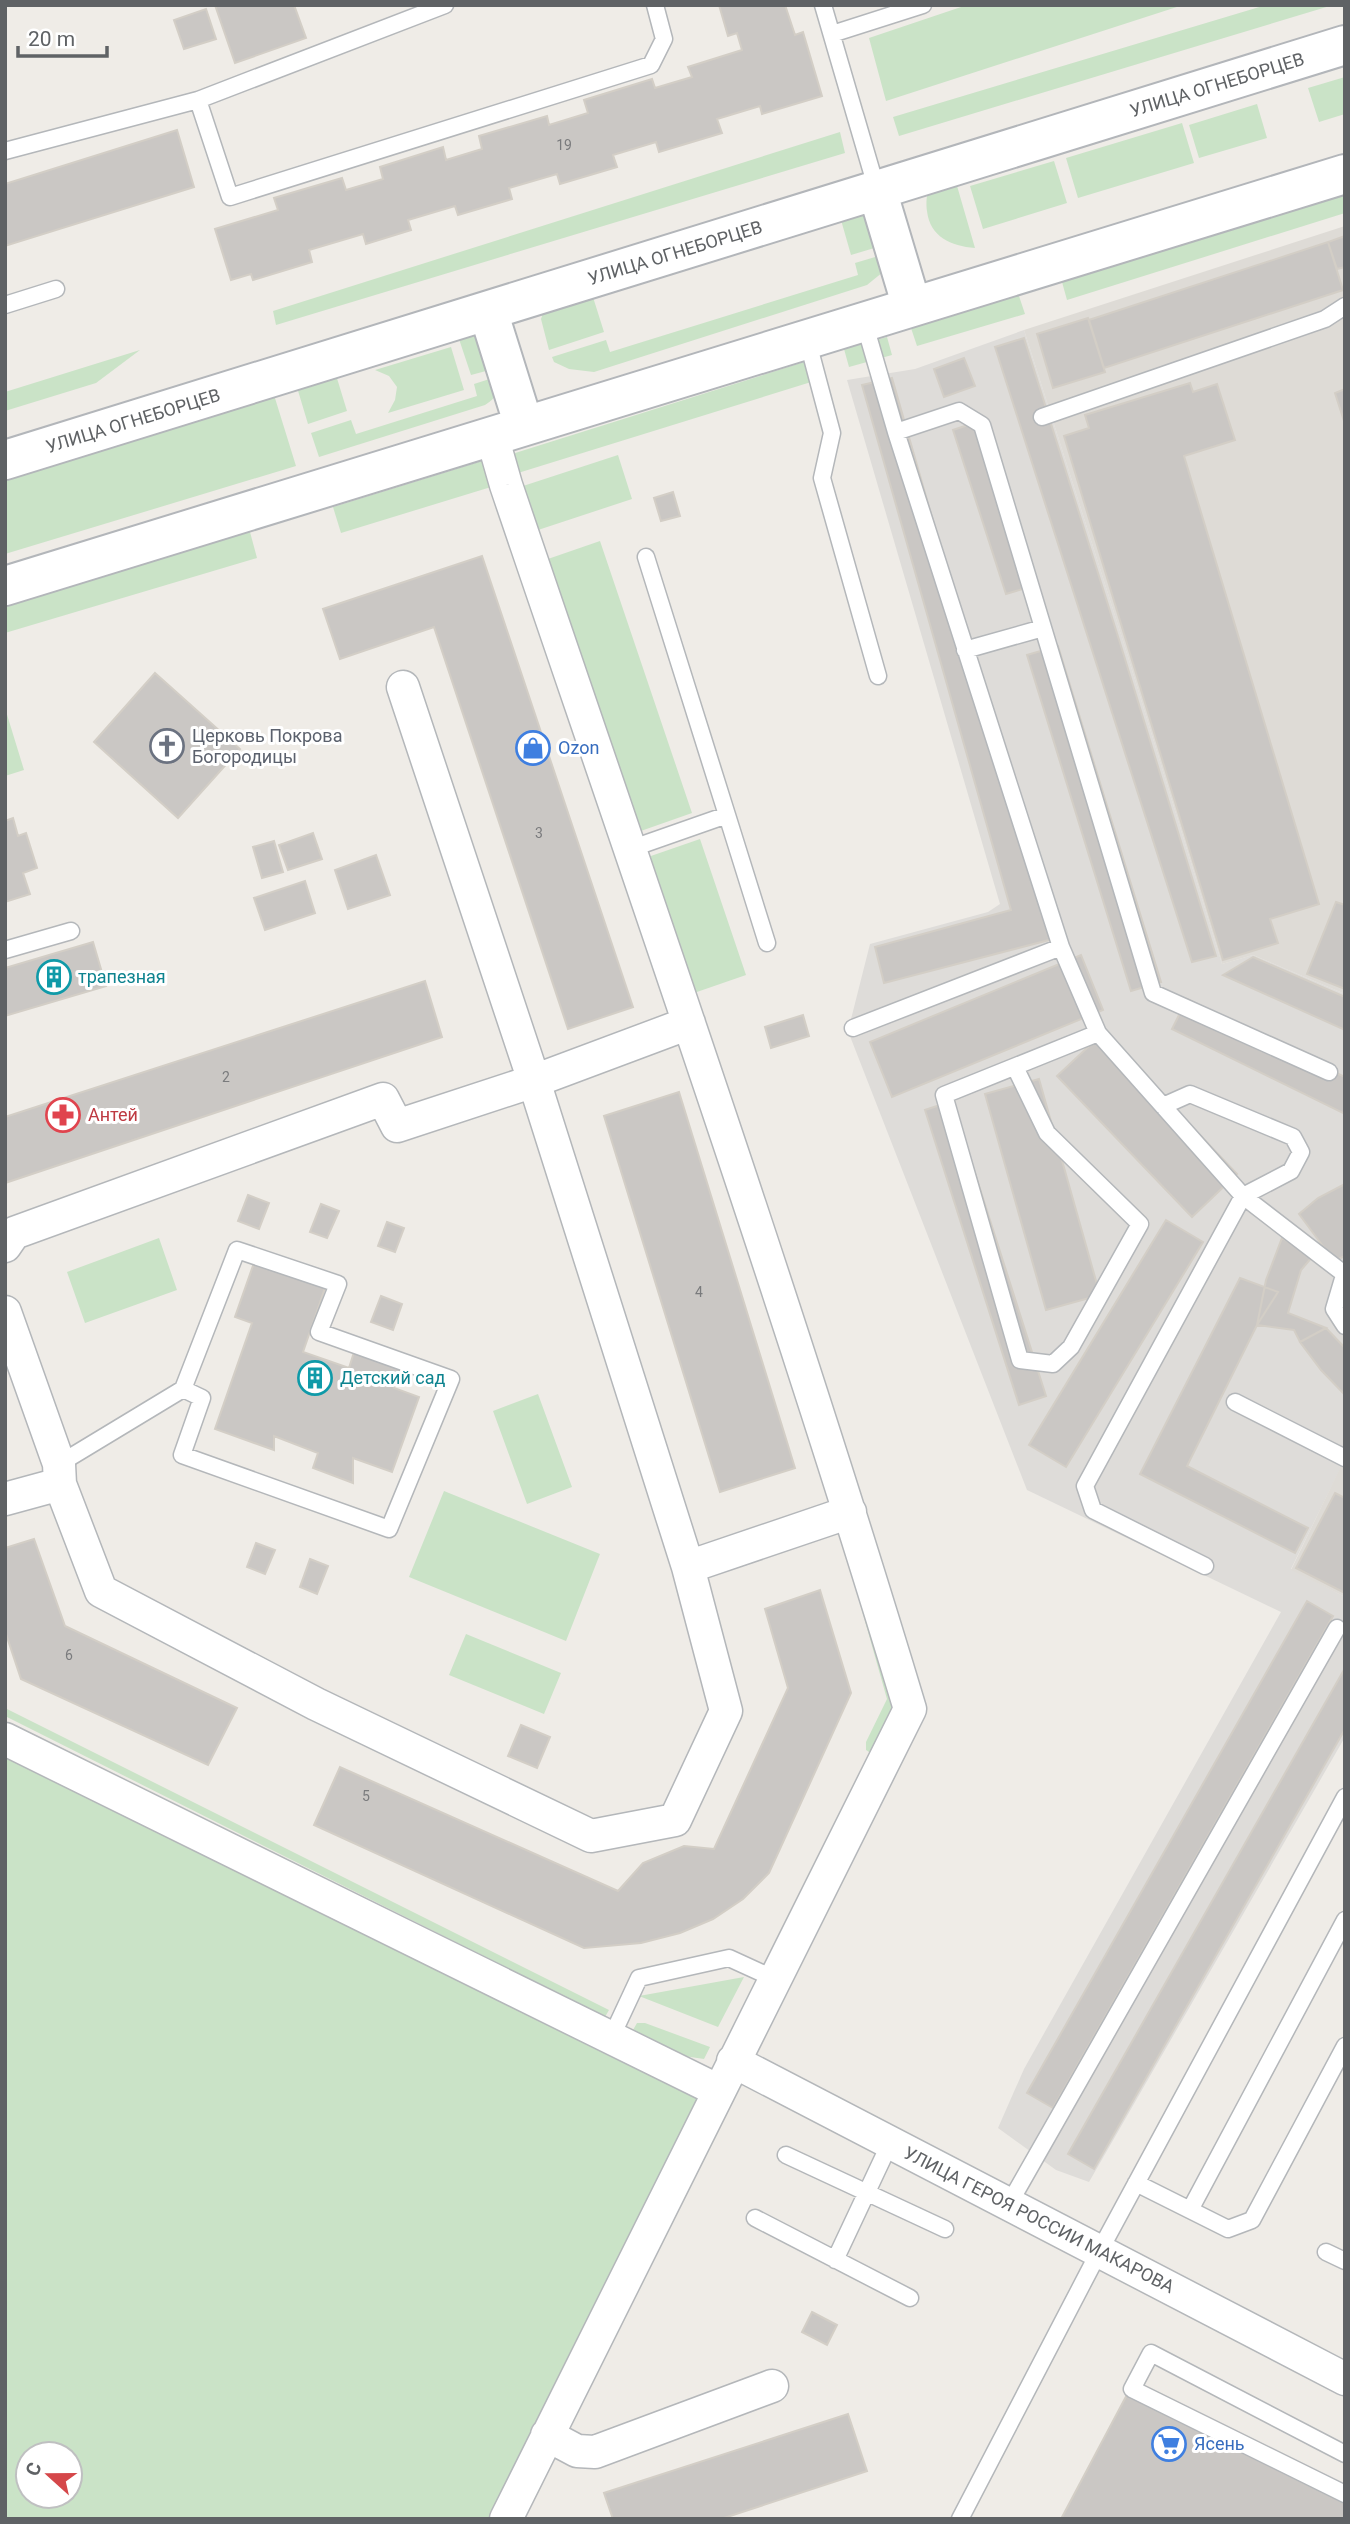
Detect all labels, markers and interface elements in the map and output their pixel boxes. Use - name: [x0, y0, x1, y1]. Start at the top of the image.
- scale bar: [18, 14, 107, 58]
- text: 20 m: [28, 27, 75, 51]
- street label: УЛИЦА ОГНЕБОРЦЕВ: [1127, 48, 1307, 121]
- house number: 19: [556, 137, 572, 153]
- street label: УЛИЦА ОГНЕБОРЦЕВ: [585, 216, 765, 289]
- street label: УЛИЦА ОГНЕБОРЦЕВ: [43, 384, 223, 457]
- place label: Церковь Покрова Богородицы: [192, 725, 342, 767]
- church icon: Церковь Покрова Богородицы: [148, 727, 186, 765]
- shop icon: Ozon: [514, 729, 552, 767]
- place label: Ozon: [558, 737, 599, 758]
- house number: 3: [535, 825, 543, 841]
- building icon: трапезная: [35, 958, 73, 996]
- place label: трапезная: [78, 966, 166, 987]
- house number: 2: [222, 1069, 230, 1085]
- pharmacy icon: Антей: [44, 1096, 82, 1134]
- place label: Антей: [88, 1104, 138, 1125]
- house number: 4: [695, 1284, 703, 1300]
- building icon: Детский сад: [296, 1359, 334, 1397]
- place label: Детский сад: [340, 1367, 446, 1388]
- house number: 6: [65, 1647, 73, 1663]
- house number: 5: [362, 1788, 370, 1804]
- street label: УЛИЦА ГЕРОЯ РОССИИ МАКАРОВА: [900, 2142, 1178, 2297]
- supermarket icon: Ясень: [1150, 2425, 1188, 2463]
- place label: Ясень: [1194, 2433, 1245, 2454]
- north arrow: [14, 2440, 84, 2510]
- text: С: [21, 2459, 47, 2479]

